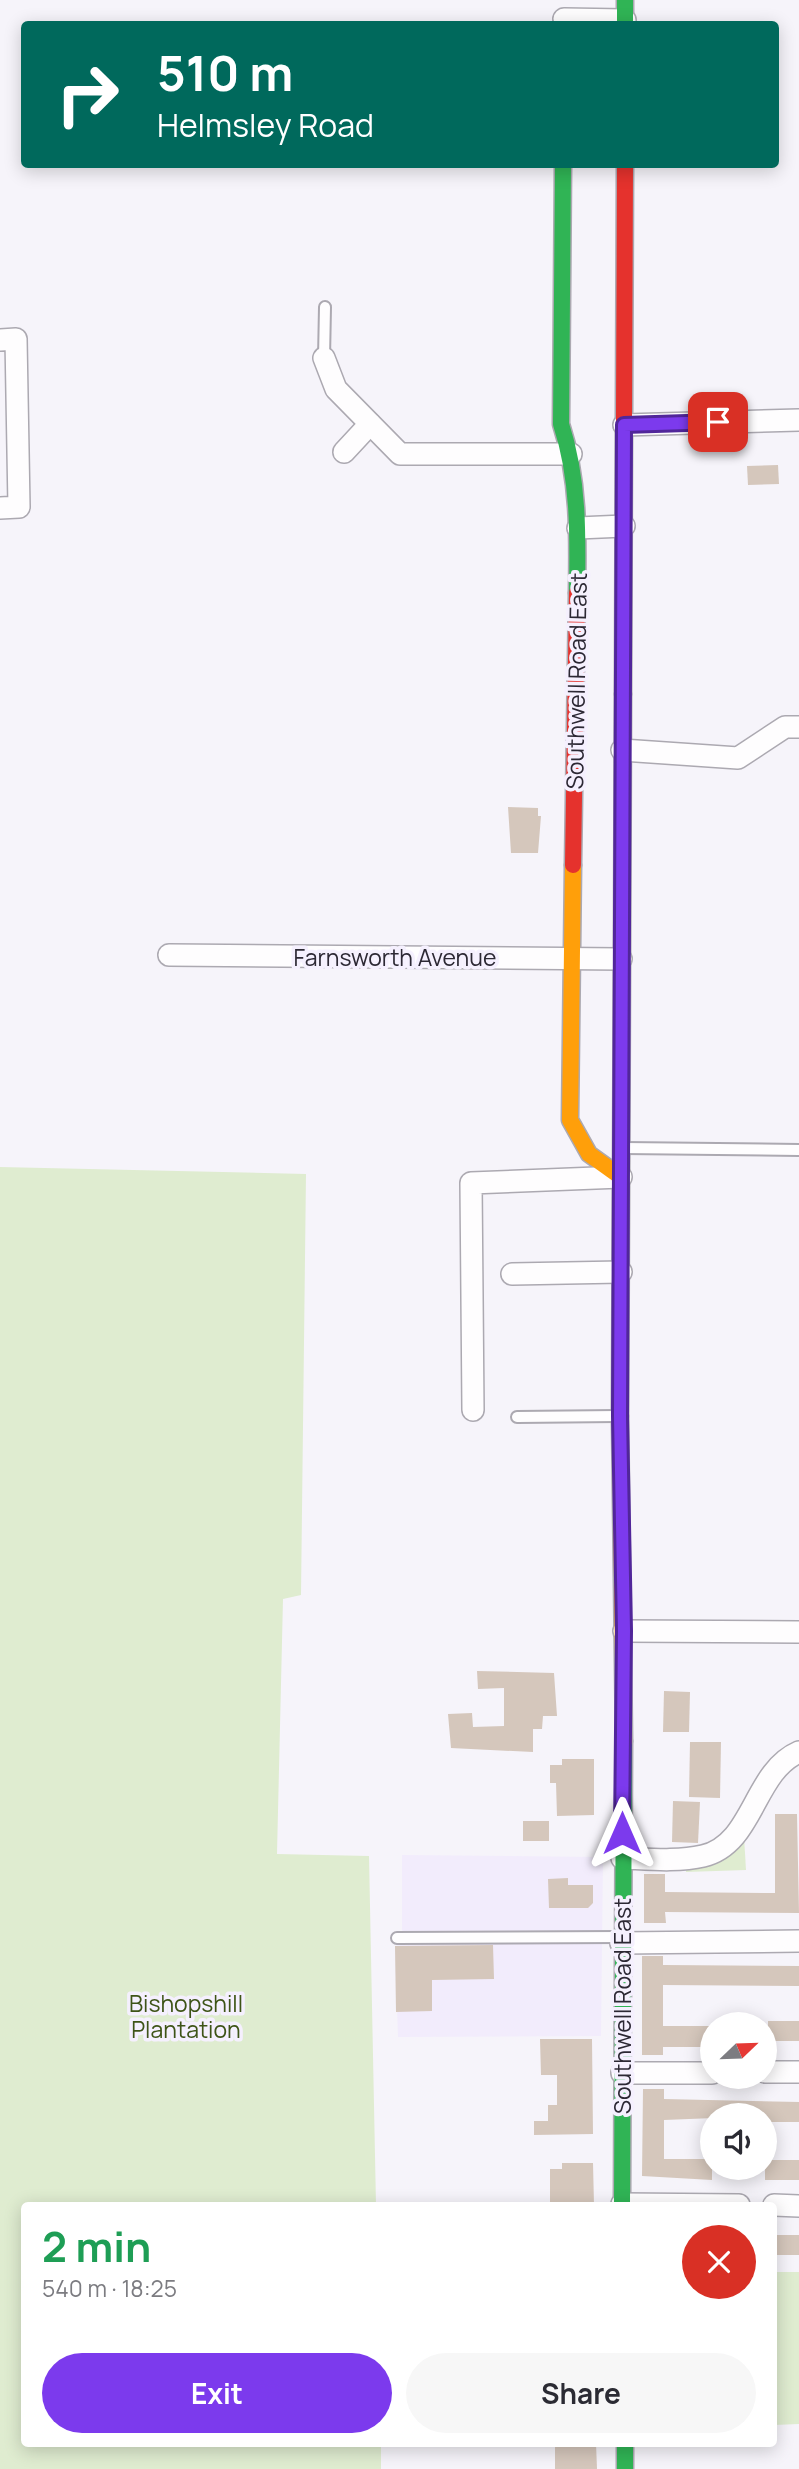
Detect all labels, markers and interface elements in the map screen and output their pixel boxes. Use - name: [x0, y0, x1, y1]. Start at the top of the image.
- text: 510 m: [157, 39, 293, 106]
- icon: right: [42, 49, 133, 140]
- text: Helmsley Road: [157, 103, 374, 147]
- pin: [688, 392, 748, 452]
- icon: arrive: [699, 403, 737, 441]
- street label: Southwell Road East: [558, 572, 594, 790]
- street label: Farnsworth Avenue: [294, 941, 496, 973]
- position arrow: [585, 1796, 659, 1870]
- street label: Southwell Road East: [606, 1898, 638, 2114]
- park label: Bishopshill Plantation: [129, 1987, 243, 2045]
- north arrow: [700, 2012, 777, 2090]
- map controls: [700, 2012, 777, 2180]
- button: sound: [700, 2103, 777, 2180]
- text: 2 min: [42, 2217, 151, 2275]
- button: close: [682, 2225, 756, 2299]
- text: 540 m · 18:25: [42, 2272, 177, 2304]
- button: Exit: [42, 2353, 392, 2433]
- button: Share: [406, 2353, 756, 2433]

